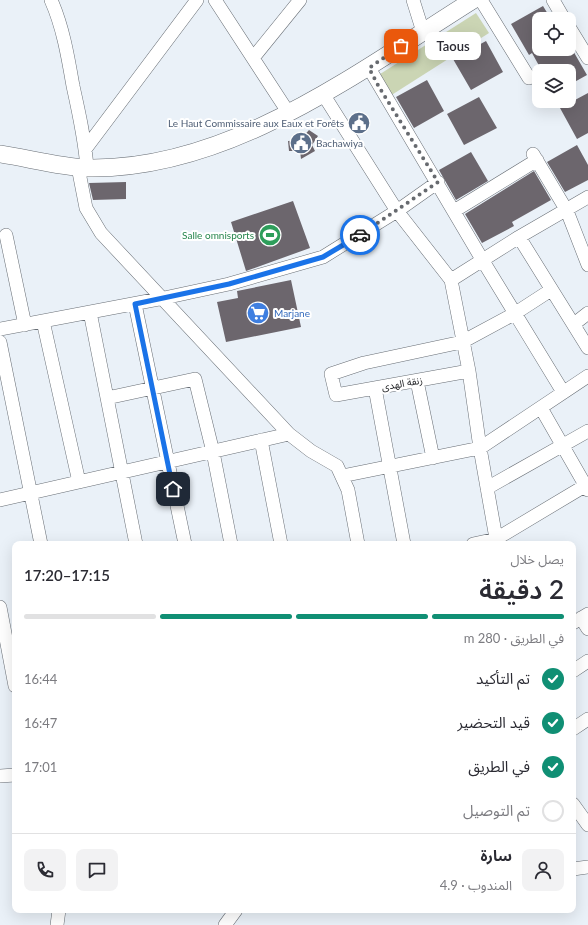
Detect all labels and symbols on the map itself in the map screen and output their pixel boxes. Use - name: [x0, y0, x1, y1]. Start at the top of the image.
- pin: [384, 29, 418, 63]
- callout: Taous: [425, 32, 481, 60]
- public building icon: Le Haut Commissaire aux Eaux et Forêts: [346, 110, 372, 136]
- place label: Le Haut Commissaire aux Eaux et Forêts: [168, 117, 344, 129]
- public building icon: Bachawiya: [288, 130, 314, 156]
- place label: Bachawiya: [316, 137, 363, 149]
- courier: [340, 215, 380, 255]
- sports icon: Salle omnisports: [257, 222, 283, 248]
- place label: Salle omnisports: [182, 229, 254, 241]
- supermarket icon: Marjane: [245, 300, 271, 326]
- place label: Marjane: [274, 307, 310, 319]
- street label: زنقة الهدى: [381, 373, 424, 393]
- pin: [156, 472, 190, 506]

